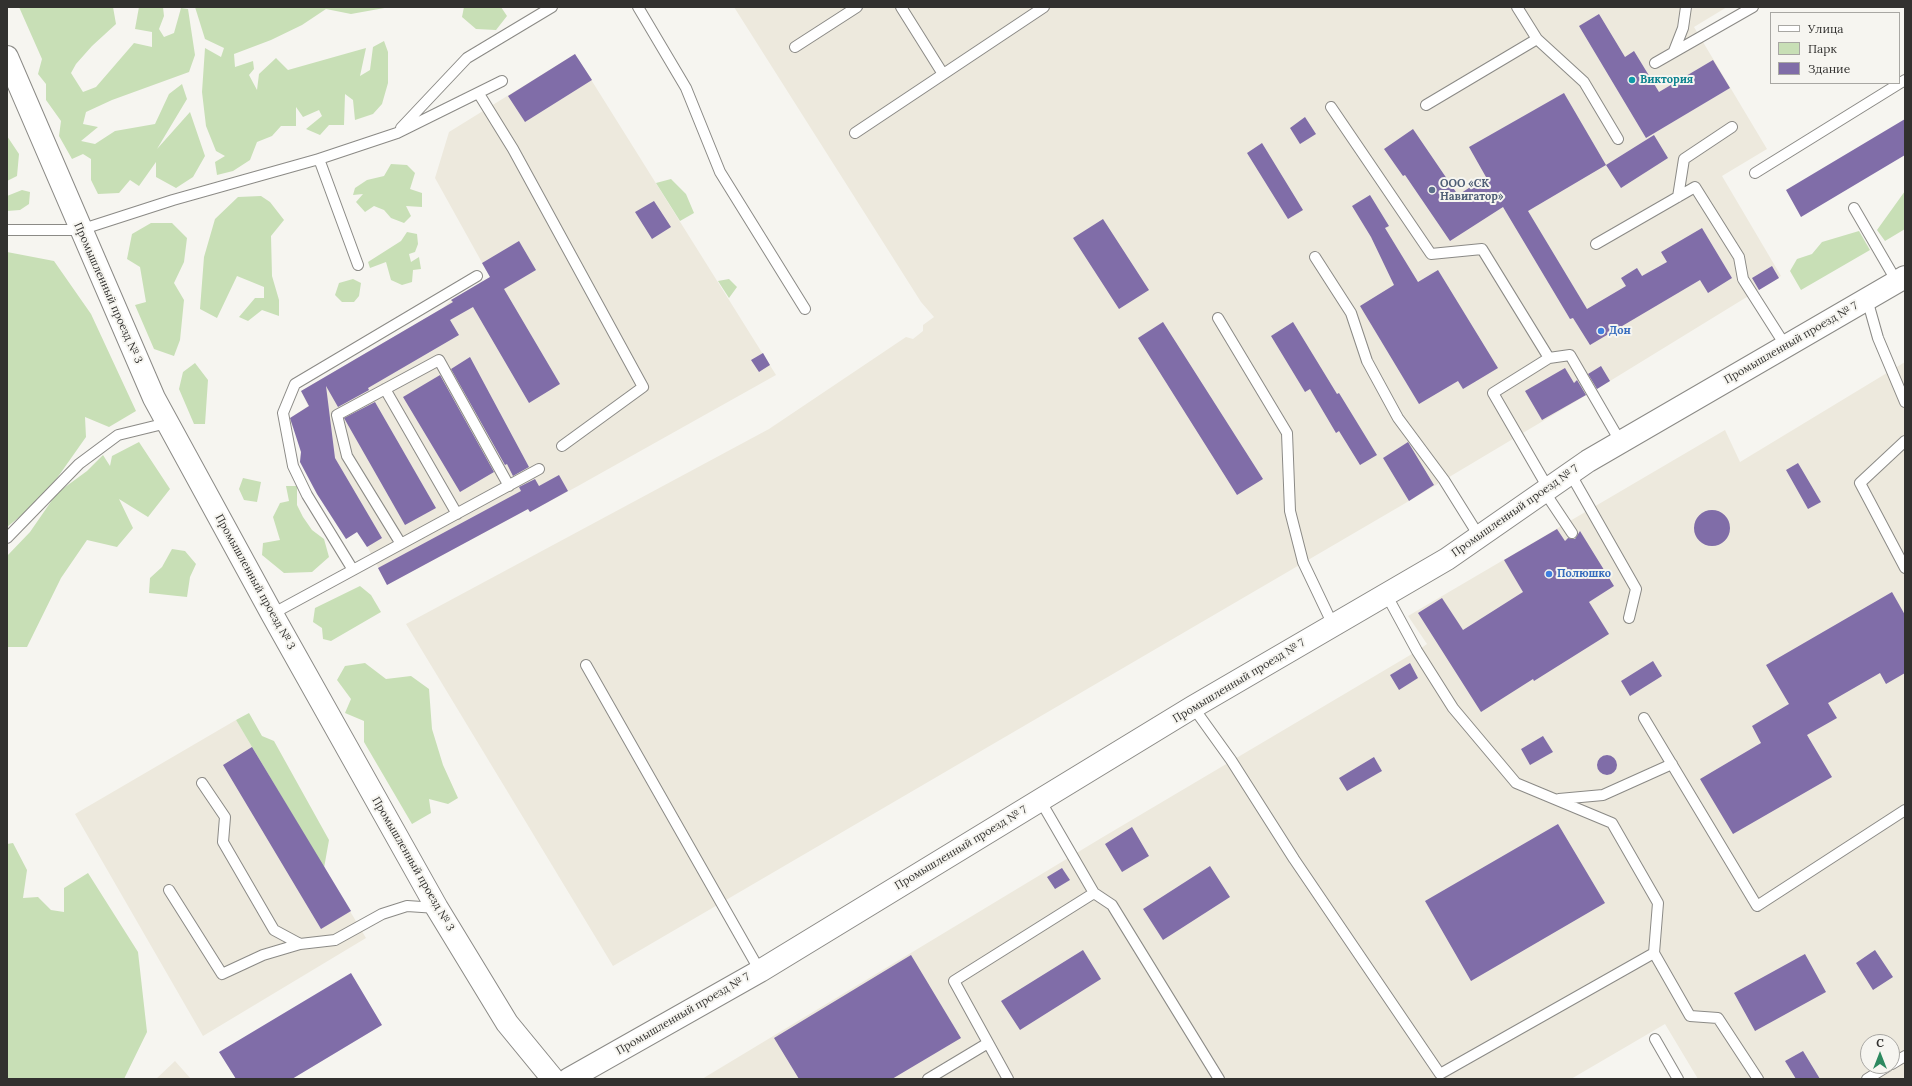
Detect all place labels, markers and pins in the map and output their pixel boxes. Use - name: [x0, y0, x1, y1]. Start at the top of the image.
- place label: Виктория: [1640, 73, 1693, 87]
- marker: Виктория: [1627, 75, 1637, 85]
- place label: ООО «СК Навигатор»: [1440, 177, 1503, 203]
- marker: ООО «СК Навигатор»: [1427, 185, 1437, 195]
- place label: Дон: [1609, 324, 1631, 338]
- marker: Дон: [1596, 326, 1606, 336]
- place label: Полюшко: [1557, 567, 1611, 581]
- marker: Полюшко: [1544, 569, 1554, 579]

